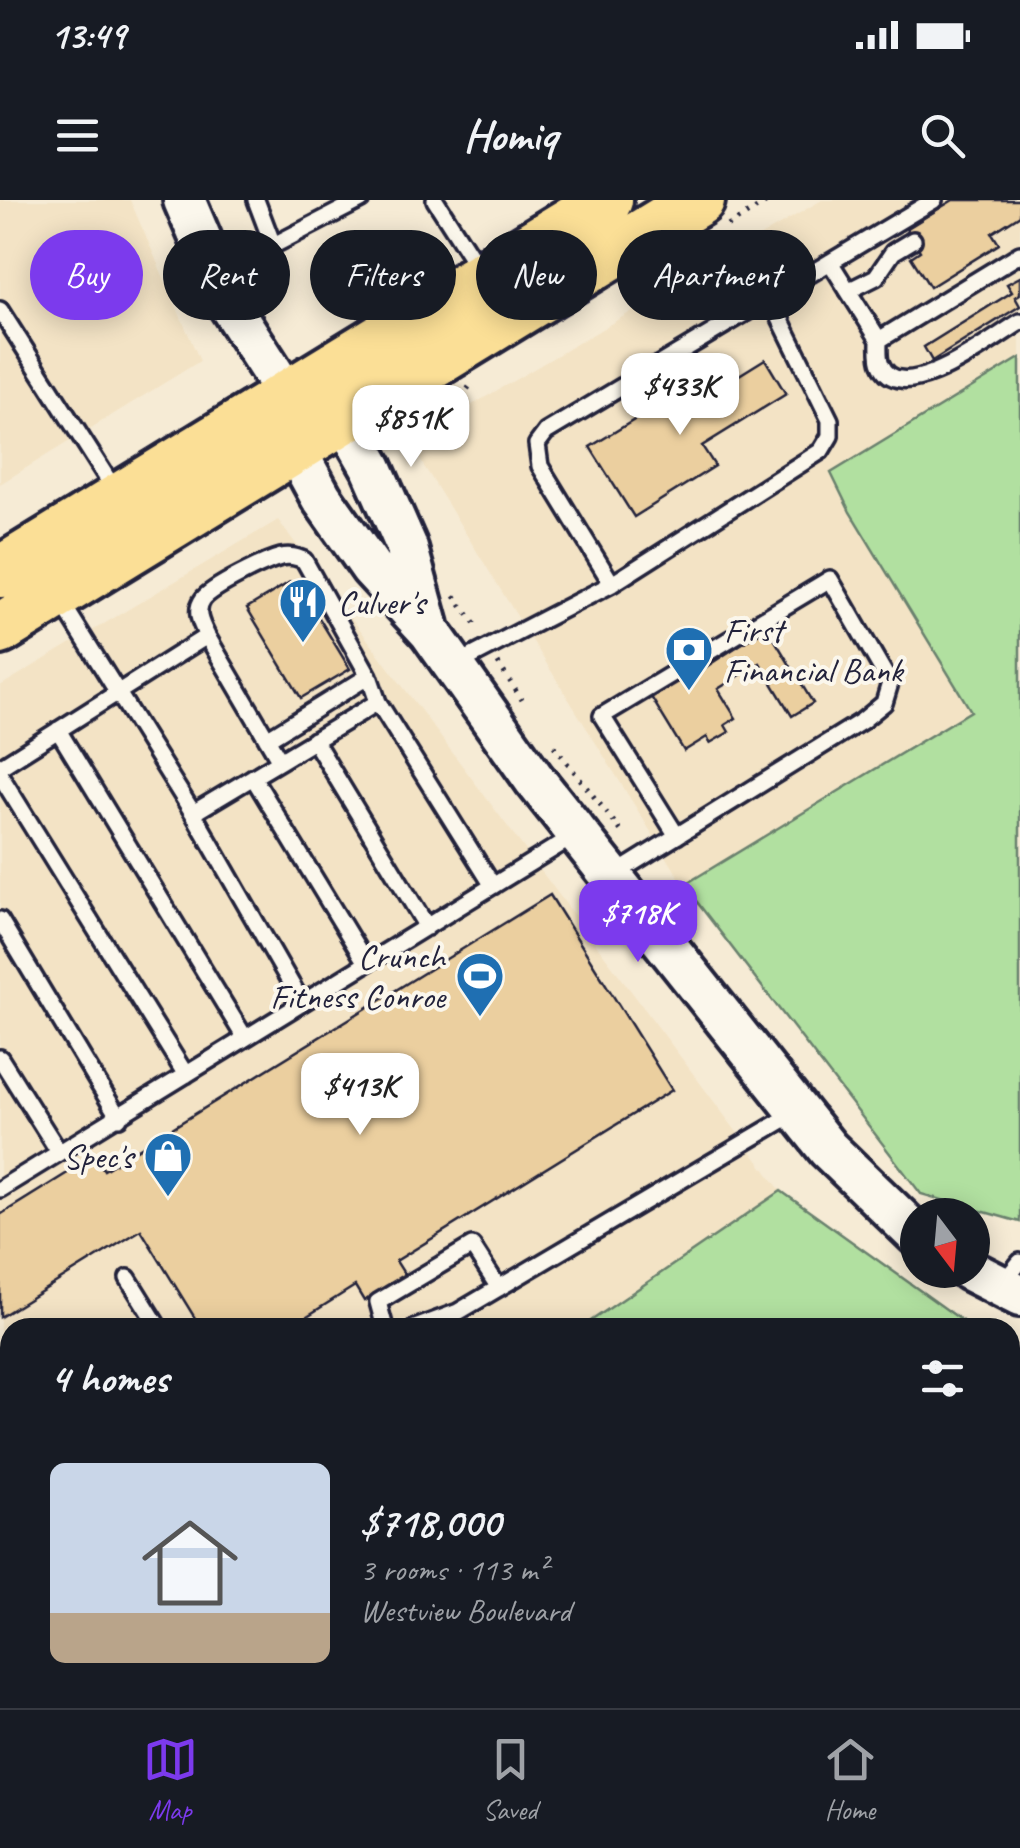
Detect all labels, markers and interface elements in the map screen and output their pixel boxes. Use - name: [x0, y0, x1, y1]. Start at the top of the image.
- text: 13:49: [50, 12, 125, 59]
- text: Homiq: [463, 107, 557, 164]
- icon: menu: [50, 108, 105, 163]
- icon: search: [915, 108, 970, 163]
- chip: Buy: [30, 230, 143, 320]
- chip: Rent: [163, 230, 290, 320]
- chip: Filters: [310, 230, 456, 320]
- chip: New: [476, 230, 597, 320]
- chip: Apartment: [617, 230, 816, 320]
- pin: $433K: [610, 353, 750, 438]
- text: $433K: [643, 365, 717, 406]
- pin: $851K: [341, 385, 481, 470]
- text: $851K: [374, 397, 448, 438]
- restaurant icon: Culver's: [277, 576, 329, 644]
- place label: Culver's: [338, 580, 428, 625]
- place label: First Financial Bank: [724, 608, 905, 693]
- bank icon: First Financial Bank: [663, 624, 715, 692]
- pin: $718K: [568, 880, 708, 965]
- text: $718K: [601, 892, 675, 933]
- place label: Crunch Fitness Conroe: [270, 934, 448, 1019]
- sports icon: Crunch Fitness Conroe: [454, 950, 506, 1018]
- pin: $413K: [290, 1053, 430, 1138]
- text: $413K: [323, 1065, 397, 1106]
- shop icon: Spec's: [142, 1130, 194, 1198]
- place label: Spec's: [63, 1134, 136, 1179]
- north arrow: [900, 1198, 990, 1288]
- map controls: [900, 1198, 990, 1288]
- icon: filters: [915, 1351, 970, 1406]
- text: 4 homes: [50, 1352, 169, 1405]
- text: $718,000: [360, 1496, 500, 1549]
- icon: home: [130, 1503, 250, 1623]
- text: 3 rooms · 113 m²: [360, 1549, 547, 1590]
- text: Westview Boulevard: [360, 1590, 571, 1631]
- tab: Map: [143, 1732, 198, 1827]
- tab: Saved: [483, 1732, 538, 1827]
- tab: Home: [823, 1732, 878, 1827]

